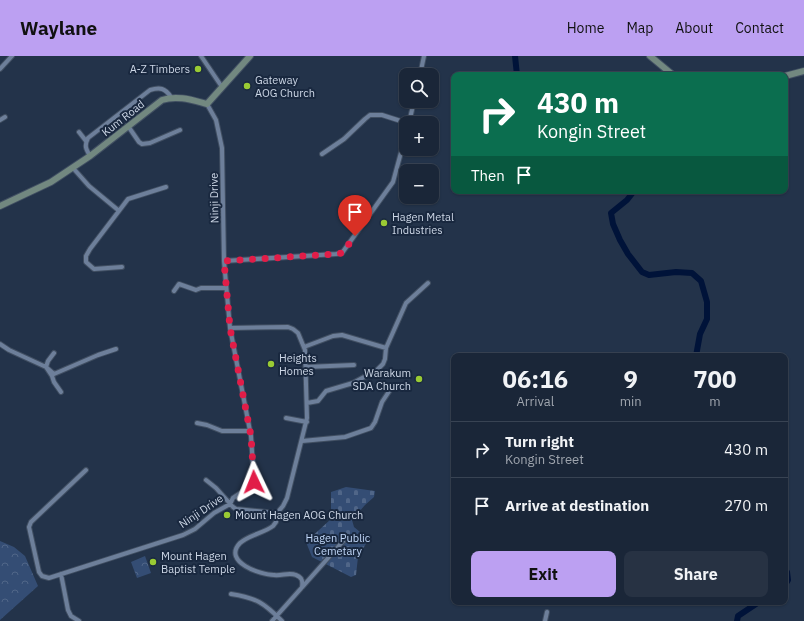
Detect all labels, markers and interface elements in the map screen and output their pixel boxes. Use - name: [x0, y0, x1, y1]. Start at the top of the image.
- text: Waylane: [20, 16, 97, 40]
- text: Home: [567, 19, 604, 37]
- text: Map: [626, 19, 653, 37]
- text: About: [675, 19, 713, 37]
- text: Contact: [735, 19, 784, 37]
- place label: A-Z Timbers: [130, 62, 190, 76]
- marker: A-Z Timbers: [193, 64, 203, 74]
- map controls: [399, 68, 439, 204]
- button: search: [399, 68, 439, 108]
- place label: Gateway AOG Church: [255, 73, 315, 100]
- marker: Gateway AOG Church: [242, 81, 252, 91]
- text: 430 m: [537, 84, 619, 121]
- icon: right: [471, 88, 523, 140]
- street label: Kum Road: [99, 97, 147, 139]
- button: +: [399, 116, 439, 156]
- text: Kongin Street: [537, 120, 646, 143]
- button: −: [399, 164, 439, 204]
- icon: arrive: [513, 164, 535, 186]
- text: Then: [471, 166, 505, 185]
- street label: Ninji Drive: [207, 173, 221, 223]
- pin: [338, 195, 372, 236]
- icon: arrive: [344, 201, 366, 223]
- place label: Hagen Metal Industries: [392, 210, 454, 237]
- marker: Hagen Metal Industries: [379, 218, 389, 228]
- place label: Heights Homes: [279, 351, 317, 378]
- marker: Heights Homes: [266, 359, 276, 369]
- text: 06:16: [503, 363, 568, 395]
- text: 9: [623, 363, 638, 395]
- text: 700: [693, 363, 736, 395]
- place label: Warakum SDA Church: [353, 366, 411, 393]
- marker: Warakum SDA Church: [414, 374, 424, 384]
- text: Arrival: [516, 393, 554, 410]
- text: min: [620, 393, 642, 410]
- text: m: [709, 393, 720, 410]
- text: Turn right: [505, 432, 574, 451]
- icon: right: [471, 439, 493, 461]
- text: 430 m: [724, 440, 768, 459]
- text: Kongin Street: [505, 451, 584, 468]
- position arrow: [233, 461, 275, 503]
- street label: Ninji Drive: [176, 491, 226, 531]
- icon: arrive: [471, 495, 493, 517]
- text: Arrive at destination: [505, 496, 649, 515]
- text: 270 m: [724, 496, 768, 515]
- place label: Mount Hagen AOG Church: [235, 508, 363, 522]
- marker: Mount Hagen AOG Church: [222, 510, 232, 520]
- park label: Hagen Public Cemetary: [306, 531, 371, 558]
- place label: Mount Hagen Baptist Temple: [161, 549, 235, 576]
- button: Exit: [471, 551, 616, 597]
- button: Share: [624, 551, 768, 597]
- marker: Mount Hagen Baptist Temple: [148, 557, 158, 567]

